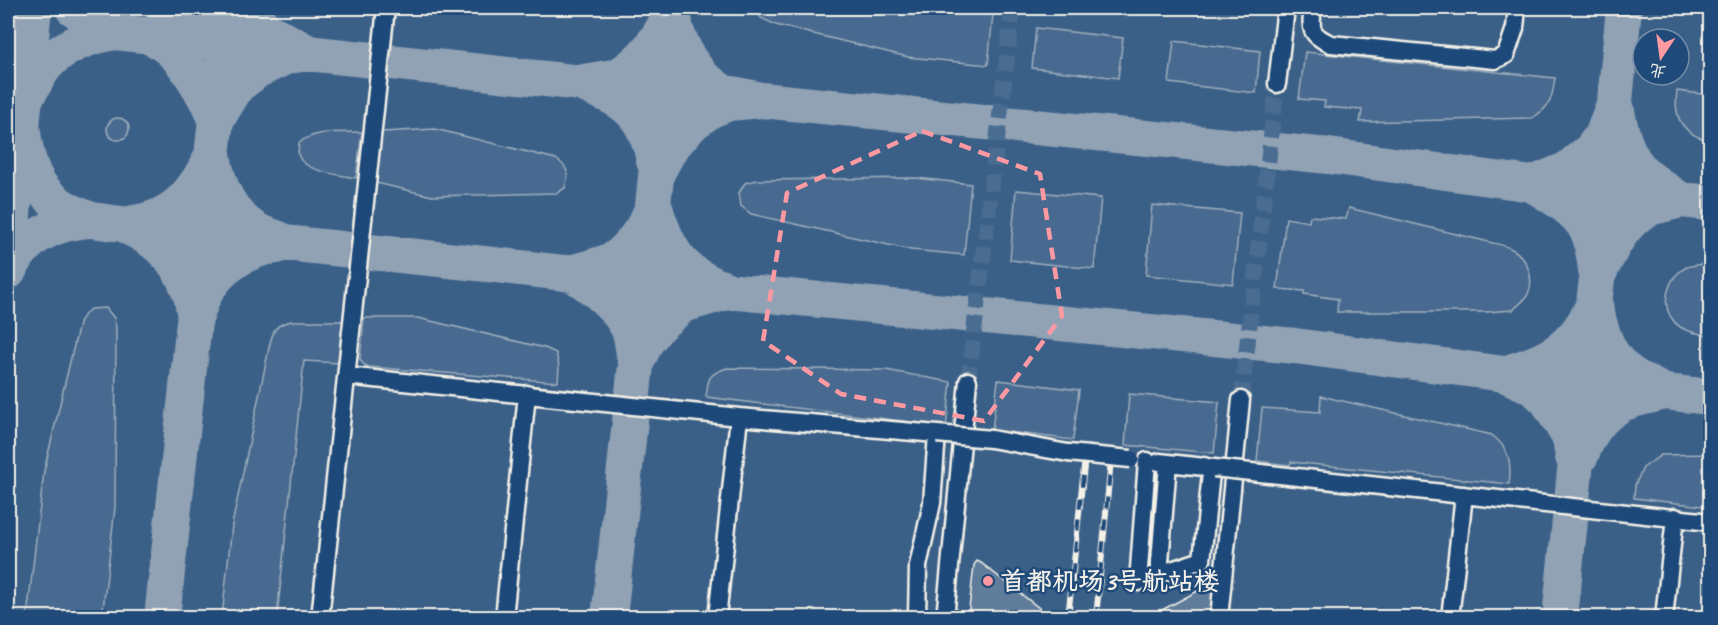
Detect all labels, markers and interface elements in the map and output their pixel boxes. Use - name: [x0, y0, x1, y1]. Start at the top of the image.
- north arrow: [1631, 27, 1691, 87]
- text: 北: [1648, 59, 1668, 82]
- place label: 首都机场3号航站楼: [1000, 565, 1220, 598]
- marker: 首都机场3号航站楼: [981, 574, 995, 588]

